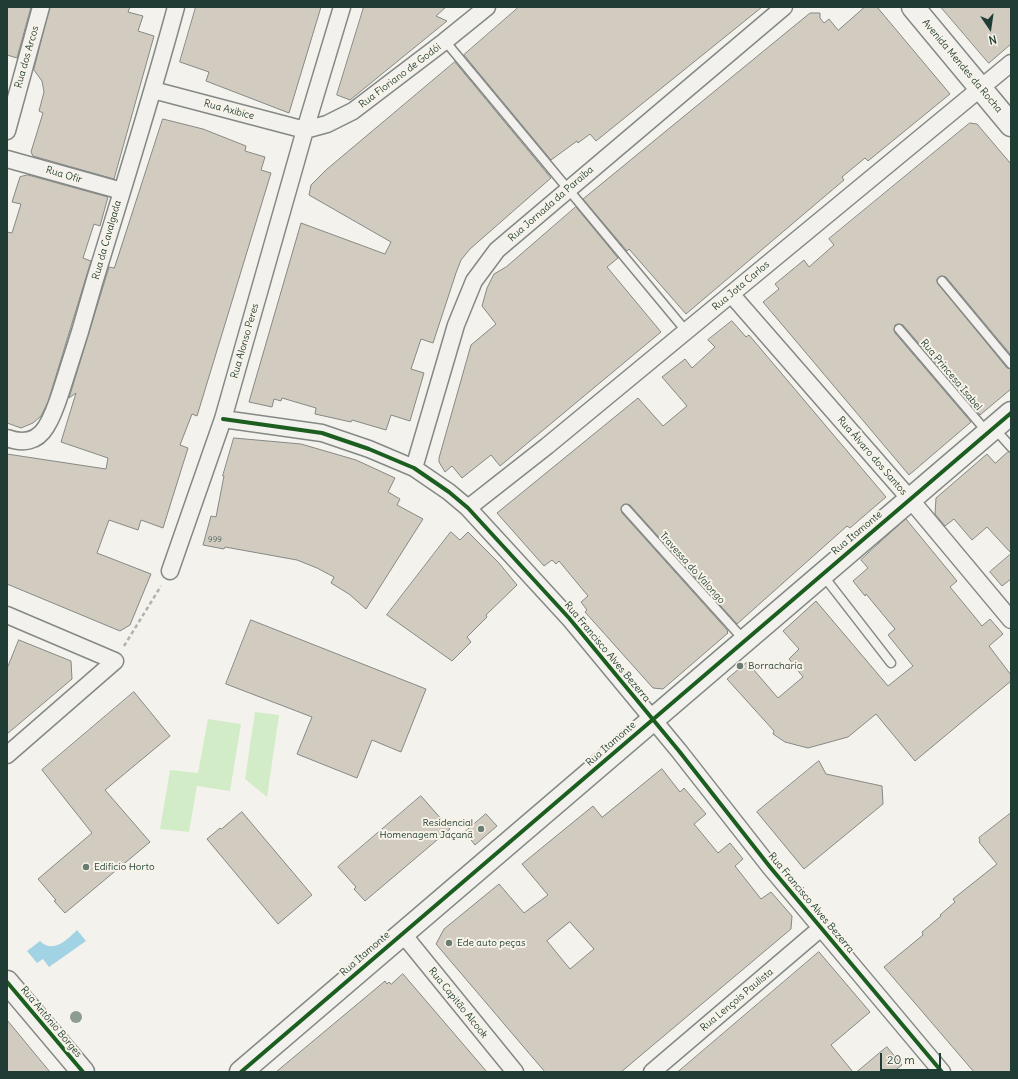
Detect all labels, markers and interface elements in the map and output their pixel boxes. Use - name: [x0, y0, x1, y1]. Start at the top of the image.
- north arrow: [970, 8, 1010, 48]
- street label: Avenida Mendes da Rocha: [919, 17, 1005, 115]
- street label: Rua dos Arcos: [12, 24, 42, 90]
- text: N: [987, 32, 998, 47]
- street label: Rua Floriano de Godói: [357, 41, 443, 111]
- street label: Rua Axibice: [202, 97, 256, 123]
- street label: Rua Ofir: [44, 164, 84, 186]
- street label: Rua Jornada da Paraiba: [506, 164, 596, 244]
- street label: Rua da Cavalgada: [90, 199, 124, 281]
- street label: Rua Jota Carlos: [710, 259, 772, 313]
- street label: Rua Alonso Peres: [229, 302, 261, 380]
- street label: Rua Princesa Isabel: [918, 337, 984, 413]
- street label: Rua Álvaro dos Santos: [835, 414, 909, 498]
- street label: Rua Itamonte: [829, 508, 885, 558]
- street label: Travessa do Valongo: [657, 530, 727, 606]
- house number: 999: [208, 535, 222, 545]
- street label: Rua Francisco Alves Bezerra: [561, 599, 653, 705]
- place label: Borracharia: [748, 660, 802, 672]
- marker: Borracharia: [735, 661, 745, 671]
- street label: Rua Itamonte: [584, 719, 638, 769]
- place label: Residencial Homenagem Jaçanã: [380, 817, 473, 840]
- marker: Residencial Homenagem Jaçanã: [476, 824, 486, 834]
- street label: Rua Francisco Alves Bezerra: [765, 850, 857, 956]
- place label: Edifício Horto: [94, 861, 155, 873]
- marker: Edifício Horto: [81, 862, 91, 872]
- street label: Rua Itamonte: [338, 929, 392, 979]
- place label: Ede auto peças: [457, 937, 526, 949]
- marker: Ede auto peças: [444, 938, 454, 948]
- street label: Rua Capitão Alcook: [426, 965, 490, 1041]
- street label: Rua Lençois Paulista: [698, 966, 776, 1034]
- street label: Rua Antônio Borges: [18, 984, 84, 1060]
- scale bar: [882, 1045, 943, 1071]
- text: 20 m: [887, 1052, 915, 1067]

